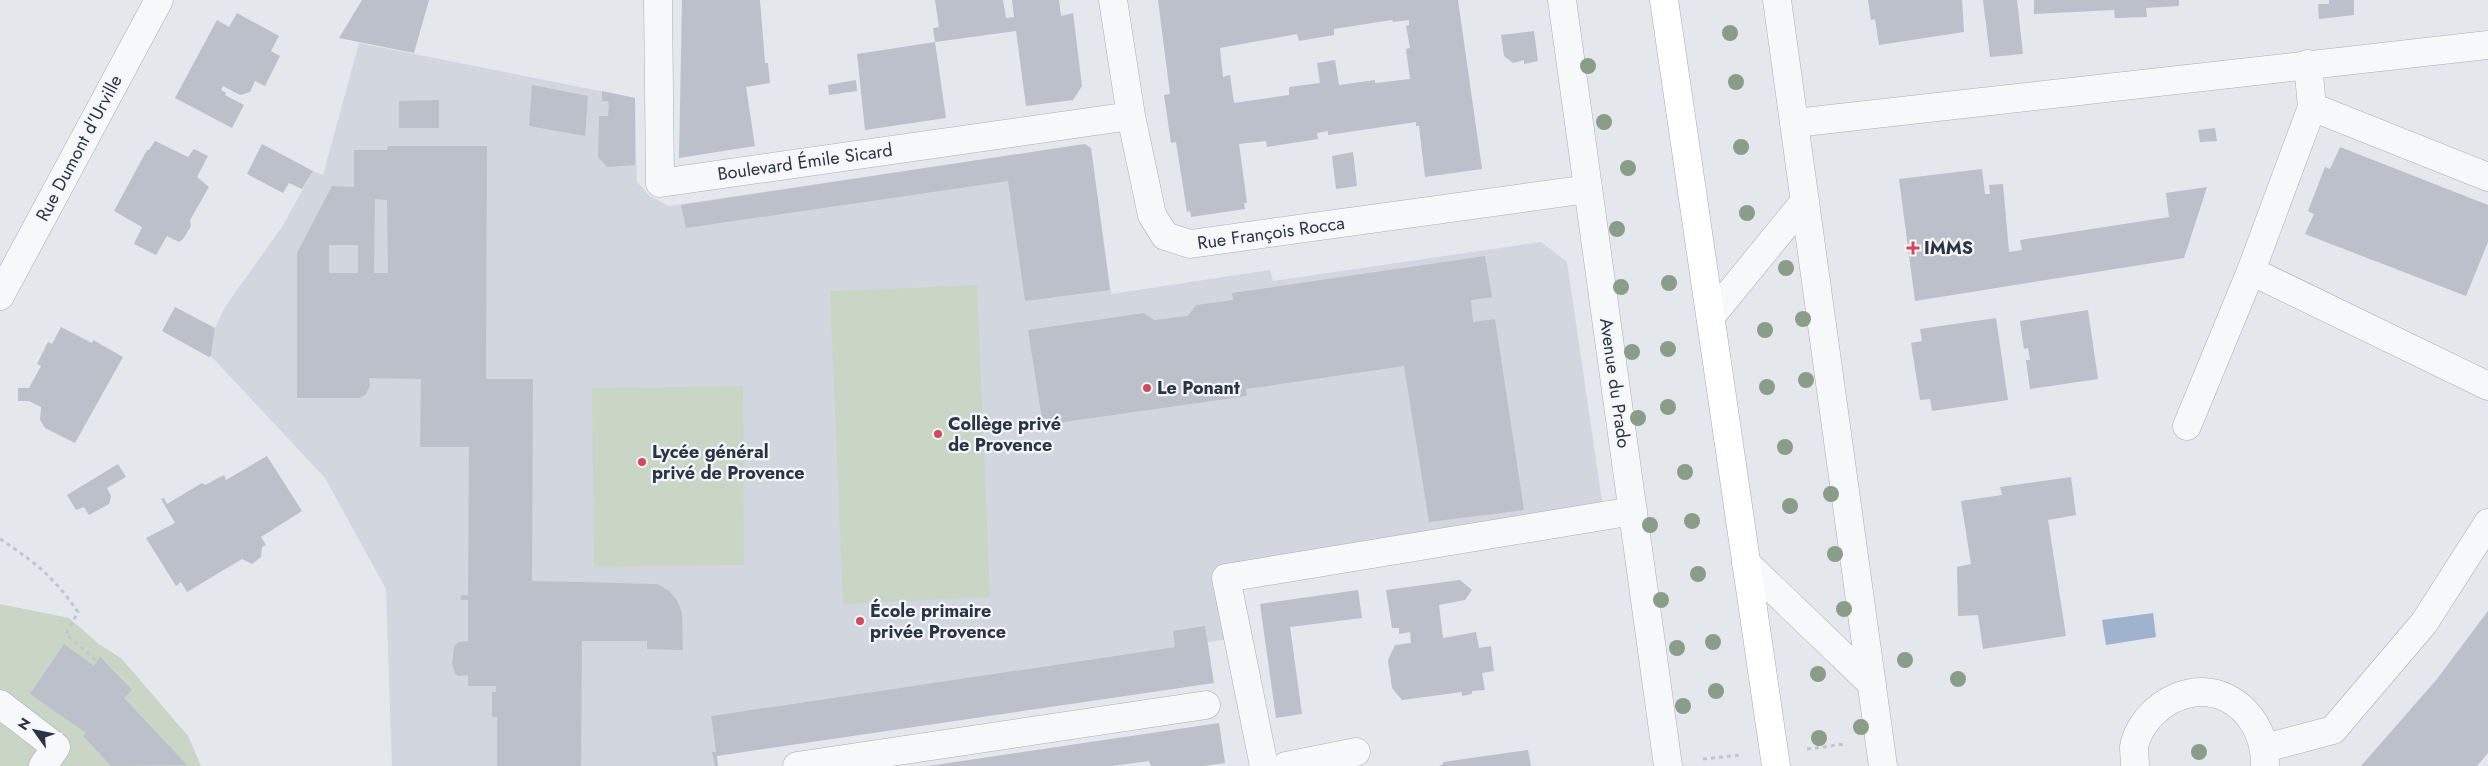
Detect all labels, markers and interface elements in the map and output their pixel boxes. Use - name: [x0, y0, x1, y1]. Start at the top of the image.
- street label: Rue Dumont d'Urville: [29, 70, 129, 226]
- street label: Boulevard Émile Sicard: [716, 137, 894, 187]
- street label: Rue François Rocca: [1196, 210, 1346, 256]
- place label: IMMS: [1924, 235, 1973, 261]
- marker: IMMS: [1906, 241, 1920, 255]
- street label: Avenue du Prado: [1593, 316, 1637, 450]
- place label: Le Ponant: [1157, 375, 1240, 401]
- marker: Le Ponant: [1141, 382, 1153, 394]
- place label: Collège privé de Provence: [948, 411, 1061, 458]
- marker: Collège privé de Provence: [932, 428, 944, 440]
- place label: Lycée général privé de Provence: [652, 439, 805, 486]
- marker: Lycée général privé de Provence: [636, 456, 648, 468]
- place label: École primaire privée Provence: [870, 598, 1006, 645]
- marker: École primaire privée Provence: [854, 615, 866, 627]
- north arrow: [10, 706, 60, 756]
- text: N: [13, 714, 36, 734]

